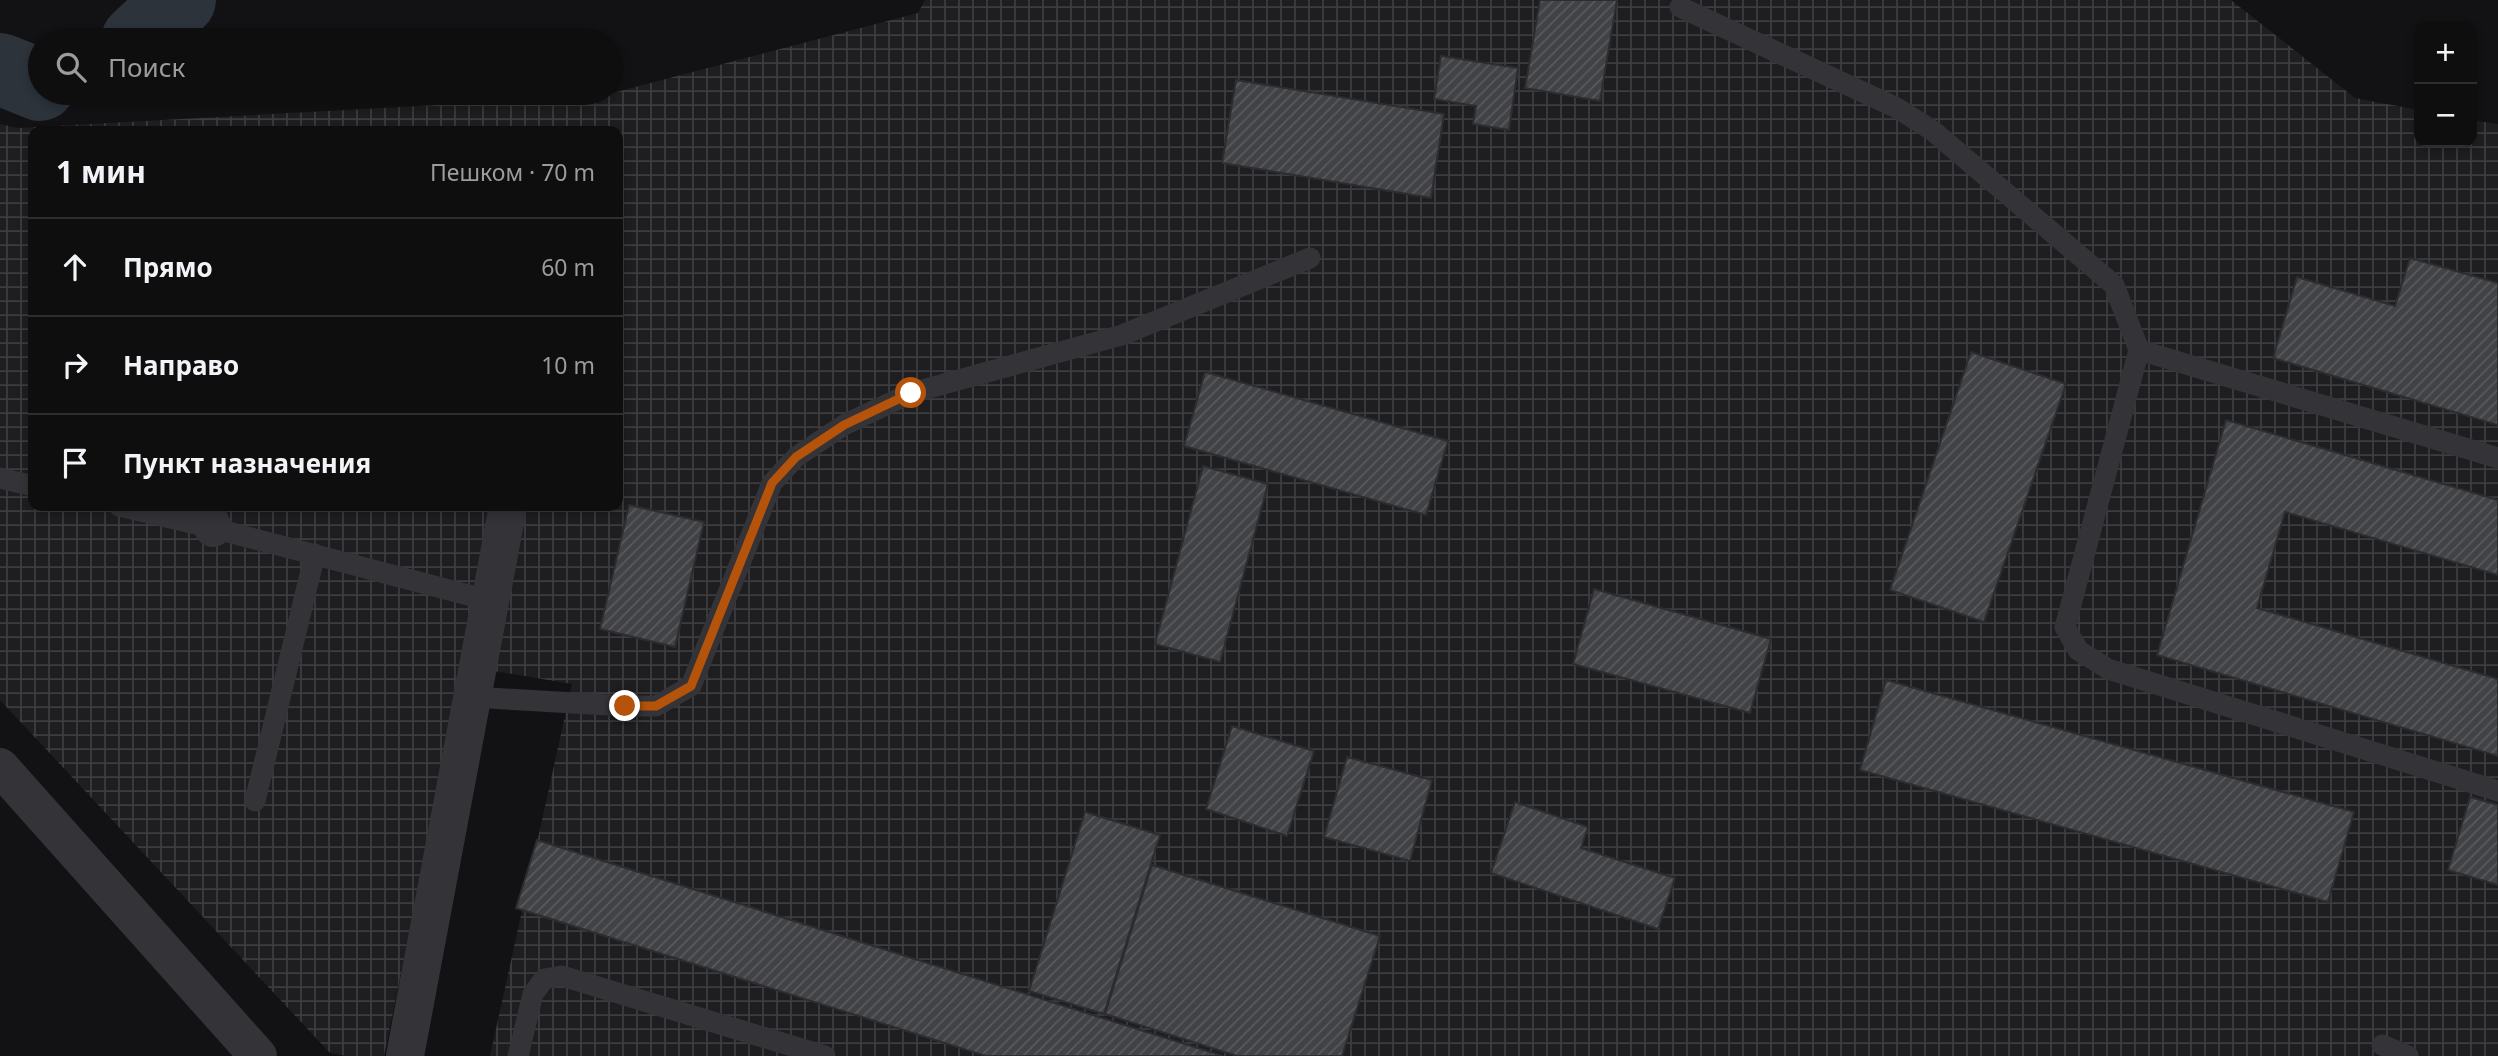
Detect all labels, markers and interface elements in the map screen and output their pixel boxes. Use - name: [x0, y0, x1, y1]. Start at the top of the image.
- map controls: [2414, 21, 2477, 147]
- button: +: [2414, 21, 2477, 84]
- search box: [28, 28, 623, 105]
- icon: search: [52, 48, 90, 86]
- text: Поиск: [108, 49, 185, 85]
- button: −: [2414, 84, 2477, 147]
- text: 1 мин: [56, 151, 146, 192]
- text: Пешком · 70 m: [430, 156, 595, 188]
- icon: ahead: [56, 248, 94, 286]
- text: Прямо: [123, 249, 213, 285]
- text: 60 m: [541, 251, 595, 283]
- icon: right: [56, 346, 94, 384]
- text: Направо: [123, 347, 239, 383]
- text: 10 m: [541, 349, 595, 381]
- route start: [895, 377, 926, 408]
- icon: arrive: [56, 444, 94, 482]
- text: Пункт назначения: [123, 445, 371, 481]
- route end: [609, 690, 640, 721]

